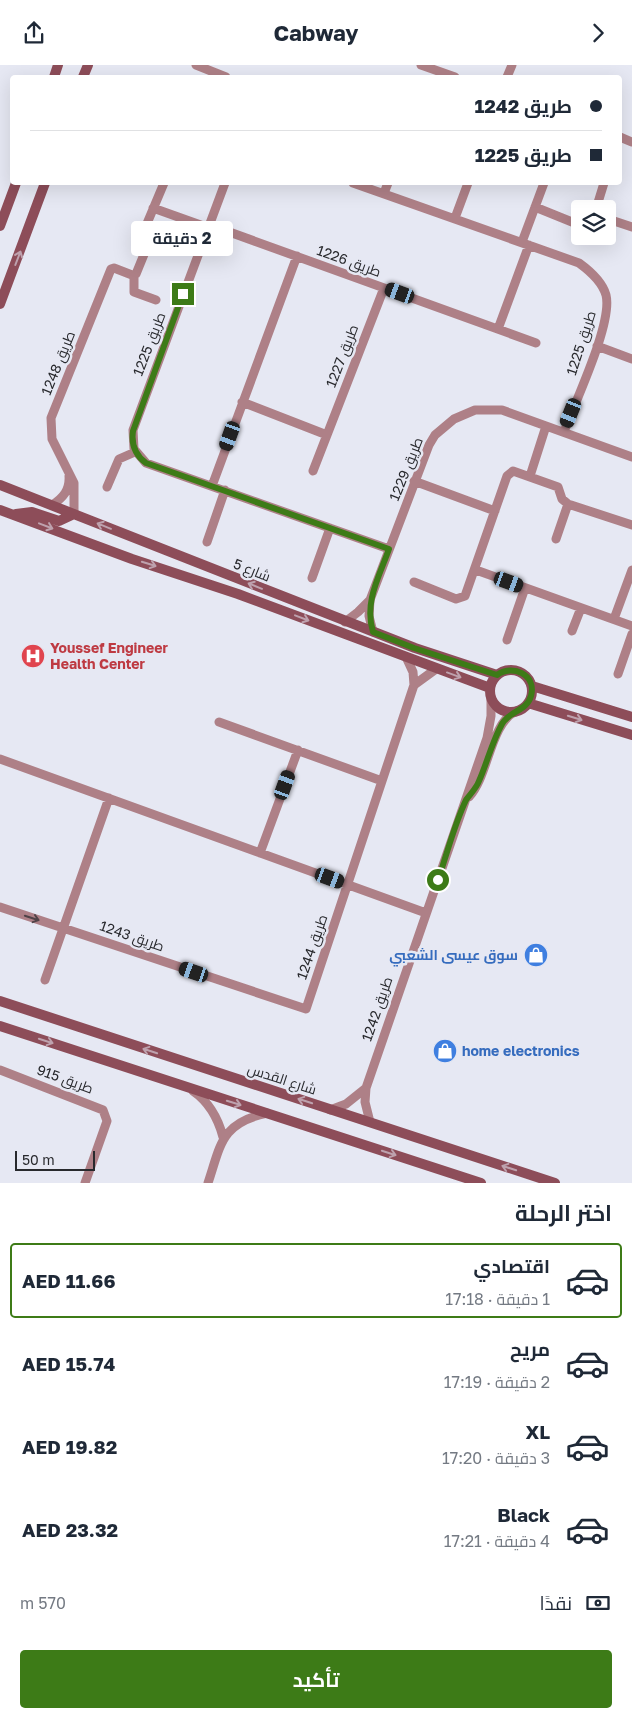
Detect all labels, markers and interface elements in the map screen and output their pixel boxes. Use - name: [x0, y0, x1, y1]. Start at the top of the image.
- icon: share: [20, 19, 48, 47]
- text: Cabway: [273, 19, 359, 46]
- icon: forward: [584, 19, 612, 47]
- text: طريق 1242: [474, 94, 572, 117]
- text: طريق 1225: [475, 143, 572, 166]
- map controls: [571, 200, 616, 245]
- button: layers: [571, 200, 616, 245]
- callout: 2 دقيقة: [132, 221, 234, 257]
- text: 2 دقيقة: [153, 228, 212, 248]
- street label: طريق 1226: [314, 241, 384, 281]
- one-way arrow: [13, 251, 23, 266]
- car: [383, 281, 416, 305]
- route end: [172, 283, 194, 305]
- street label: طريق 1225: [562, 309, 600, 377]
- street label: طريق 1225: [129, 310, 169, 378]
- street label: طريق 1227: [322, 322, 362, 390]
- street label: طريق 1248: [37, 328, 79, 398]
- car: [558, 396, 583, 430]
- car: [217, 419, 242, 453]
- street label: طريق 1229: [385, 435, 427, 503]
- one-way arrow: [97, 521, 112, 530]
- one-way arrow: [38, 522, 53, 531]
- street label: شارع 5: [231, 554, 273, 586]
- one-way arrow: [140, 560, 156, 569]
- car: [492, 570, 525, 594]
- one-way arrow: [248, 581, 263, 590]
- one-way arrow: [293, 614, 309, 623]
- place label: Youssef Engineer Health Center: [50, 639, 168, 672]
- hospital icon: Youssef Engineer Health Center: [20, 643, 46, 669]
- one-way arrow: [446, 671, 461, 680]
- one-way arrow: [566, 713, 582, 723]
- car: [272, 768, 297, 802]
- car: [313, 866, 346, 890]
- route start: [427, 869, 449, 891]
- street label: طريق 1244: [293, 912, 331, 982]
- one-way arrow: [24, 913, 40, 923]
- street label: طريق 1243: [97, 917, 167, 955]
- shop icon: سوق عيسى الشعبي: [523, 942, 549, 968]
- place label: سوق عيسى الشعبي: [389, 946, 518, 967]
- car: [177, 960, 210, 984]
- street label: طريق 1242: [358, 974, 396, 1044]
- one-way arrow: [38, 1037, 54, 1047]
- shop icon: home electronics: [432, 1038, 458, 1064]
- place label: home electronics: [462, 1042, 580, 1059]
- one-way arrow: [143, 1045, 159, 1055]
- street label: شارع القدس: [245, 1059, 319, 1099]
- street label: طريق 915: [34, 1060, 96, 1098]
- one-way arrow: [297, 1096, 313, 1106]
- one-way arrow: [226, 1099, 241, 1108]
- scale bar: [15, 1148, 95, 1171]
- one-way arrow: [380, 1149, 396, 1158]
- text: 50 m: [22, 1151, 55, 1168]
- one-way arrow: [502, 1163, 517, 1172]
- text: اختر الرحلة: [515, 1199, 612, 1226]
- text: اقتصادي: [474, 1254, 550, 1277]
- icon: car: [565, 1258, 610, 1303]
- text: AED 11.66: [22, 1269, 115, 1292]
- text: 1 دقيقة · 17:18: [445, 1289, 550, 1309]
- text: مريح: [510, 1337, 550, 1360]
- icon: car: [565, 1341, 610, 1386]
- text: AED 15.74: [22, 1352, 115, 1375]
- text: 2 دقيقة · 17:19: [444, 1372, 550, 1392]
- text: XL: [525, 1420, 550, 1443]
- icon: car: [565, 1424, 610, 1469]
- text: AED 19.82: [22, 1435, 117, 1458]
- text: 3 دقيقة · 17:20: [442, 1448, 550, 1468]
- text: Black: [497, 1503, 550, 1526]
- icon: car: [565, 1507, 610, 1552]
- text: AED 23.32: [22, 1518, 118, 1541]
- text: 4 دقيقة · 17:21: [444, 1531, 550, 1551]
- icon: cash: [584, 1589, 612, 1617]
- text: نقدًا: [540, 1591, 572, 1614]
- text: 570 m: [20, 1593, 66, 1613]
- button: تأكيد: [20, 1650, 612, 1708]

